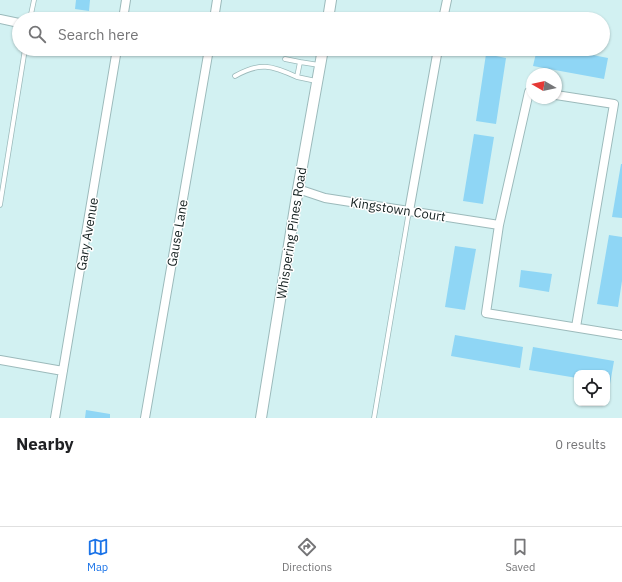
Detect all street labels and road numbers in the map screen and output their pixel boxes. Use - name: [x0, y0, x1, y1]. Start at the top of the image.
- street label: Whispering Pines Road: [273, 166, 310, 300]
- street label: Kingstown Court: [349, 194, 447, 225]
- street label: Gary Avenue: [73, 196, 102, 272]
- street label: Gause Lane: [163, 198, 192, 268]

